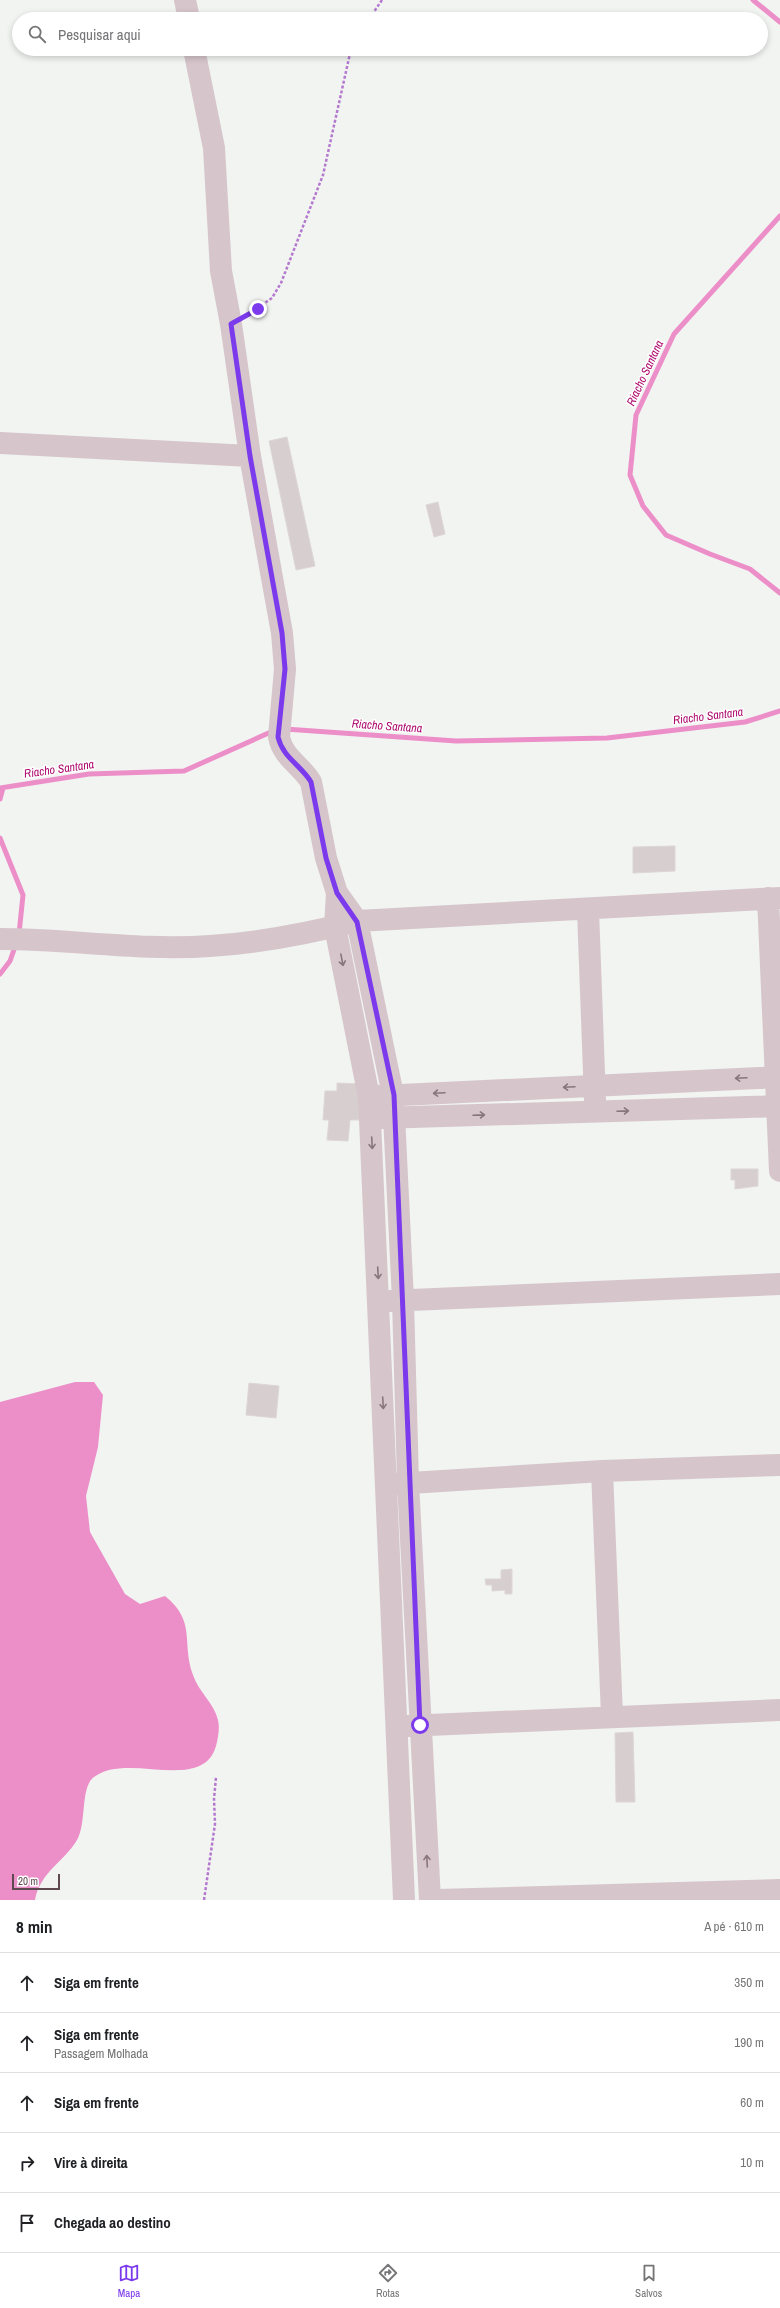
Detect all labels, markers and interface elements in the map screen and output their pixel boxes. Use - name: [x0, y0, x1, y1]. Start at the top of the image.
- search box: [12, 12, 768, 56]
- icon: search: [26, 23, 48, 45]
- text: Pesquisar aqui: [58, 24, 141, 45]
- route end: [249, 300, 267, 318]
- water label: Riacho Santana: [623, 337, 667, 408]
- water label: Riacho Santana: [672, 704, 745, 728]
- water label: Riacho Santana: [351, 716, 423, 736]
- water label: Riacho Santana: [23, 756, 96, 782]
- one-way arrow: [338, 953, 346, 966]
- one-way arrow: [735, 1075, 748, 1082]
- one-way arrow: [563, 1083, 576, 1090]
- one-way arrow: [433, 1089, 446, 1097]
- one-way arrow: [616, 1107, 629, 1114]
- one-way arrow: [472, 1111, 485, 1119]
- one-way arrow: [368, 1136, 375, 1149]
- one-way arrow: [374, 1266, 381, 1279]
- one-way arrow: [380, 1396, 387, 1409]
- route start: [411, 1716, 429, 1734]
- one-way arrow: [424, 1855, 431, 1868]
- scale bar: [12, 1872, 60, 1891]
- text: 20 m: [18, 1874, 38, 1888]
- text: 8 min: [16, 1915, 52, 1938]
- text: A pé · 610 m: [704, 1918, 764, 1935]
- icon: ahead: [16, 1972, 38, 1994]
- text: Siga em frente: [54, 1972, 139, 1993]
- text: 350 m: [734, 1974, 764, 1991]
- text: Siga em frente: [54, 2024, 139, 2045]
- icon: ahead: [16, 2032, 38, 2054]
- text: 190 m: [734, 2034, 764, 2051]
- text: Passagem Molhada: [54, 2045, 148, 2062]
- icon: ahead: [16, 2092, 38, 2114]
- text: Siga em frente: [54, 2092, 139, 2113]
- text: 60 m: [740, 2094, 764, 2111]
- icon: right: [16, 2152, 38, 2174]
- text: Vire à direita: [54, 2152, 128, 2173]
- text: 10 m: [740, 2154, 764, 2171]
- icon: arrive: [16, 2212, 38, 2234]
- text: Chegada ao destino: [54, 2212, 171, 2233]
- tab: Mapa: [118, 2262, 140, 2300]
- tab: Rotas: [376, 2262, 400, 2300]
- tab: Salvos: [635, 2262, 662, 2300]

